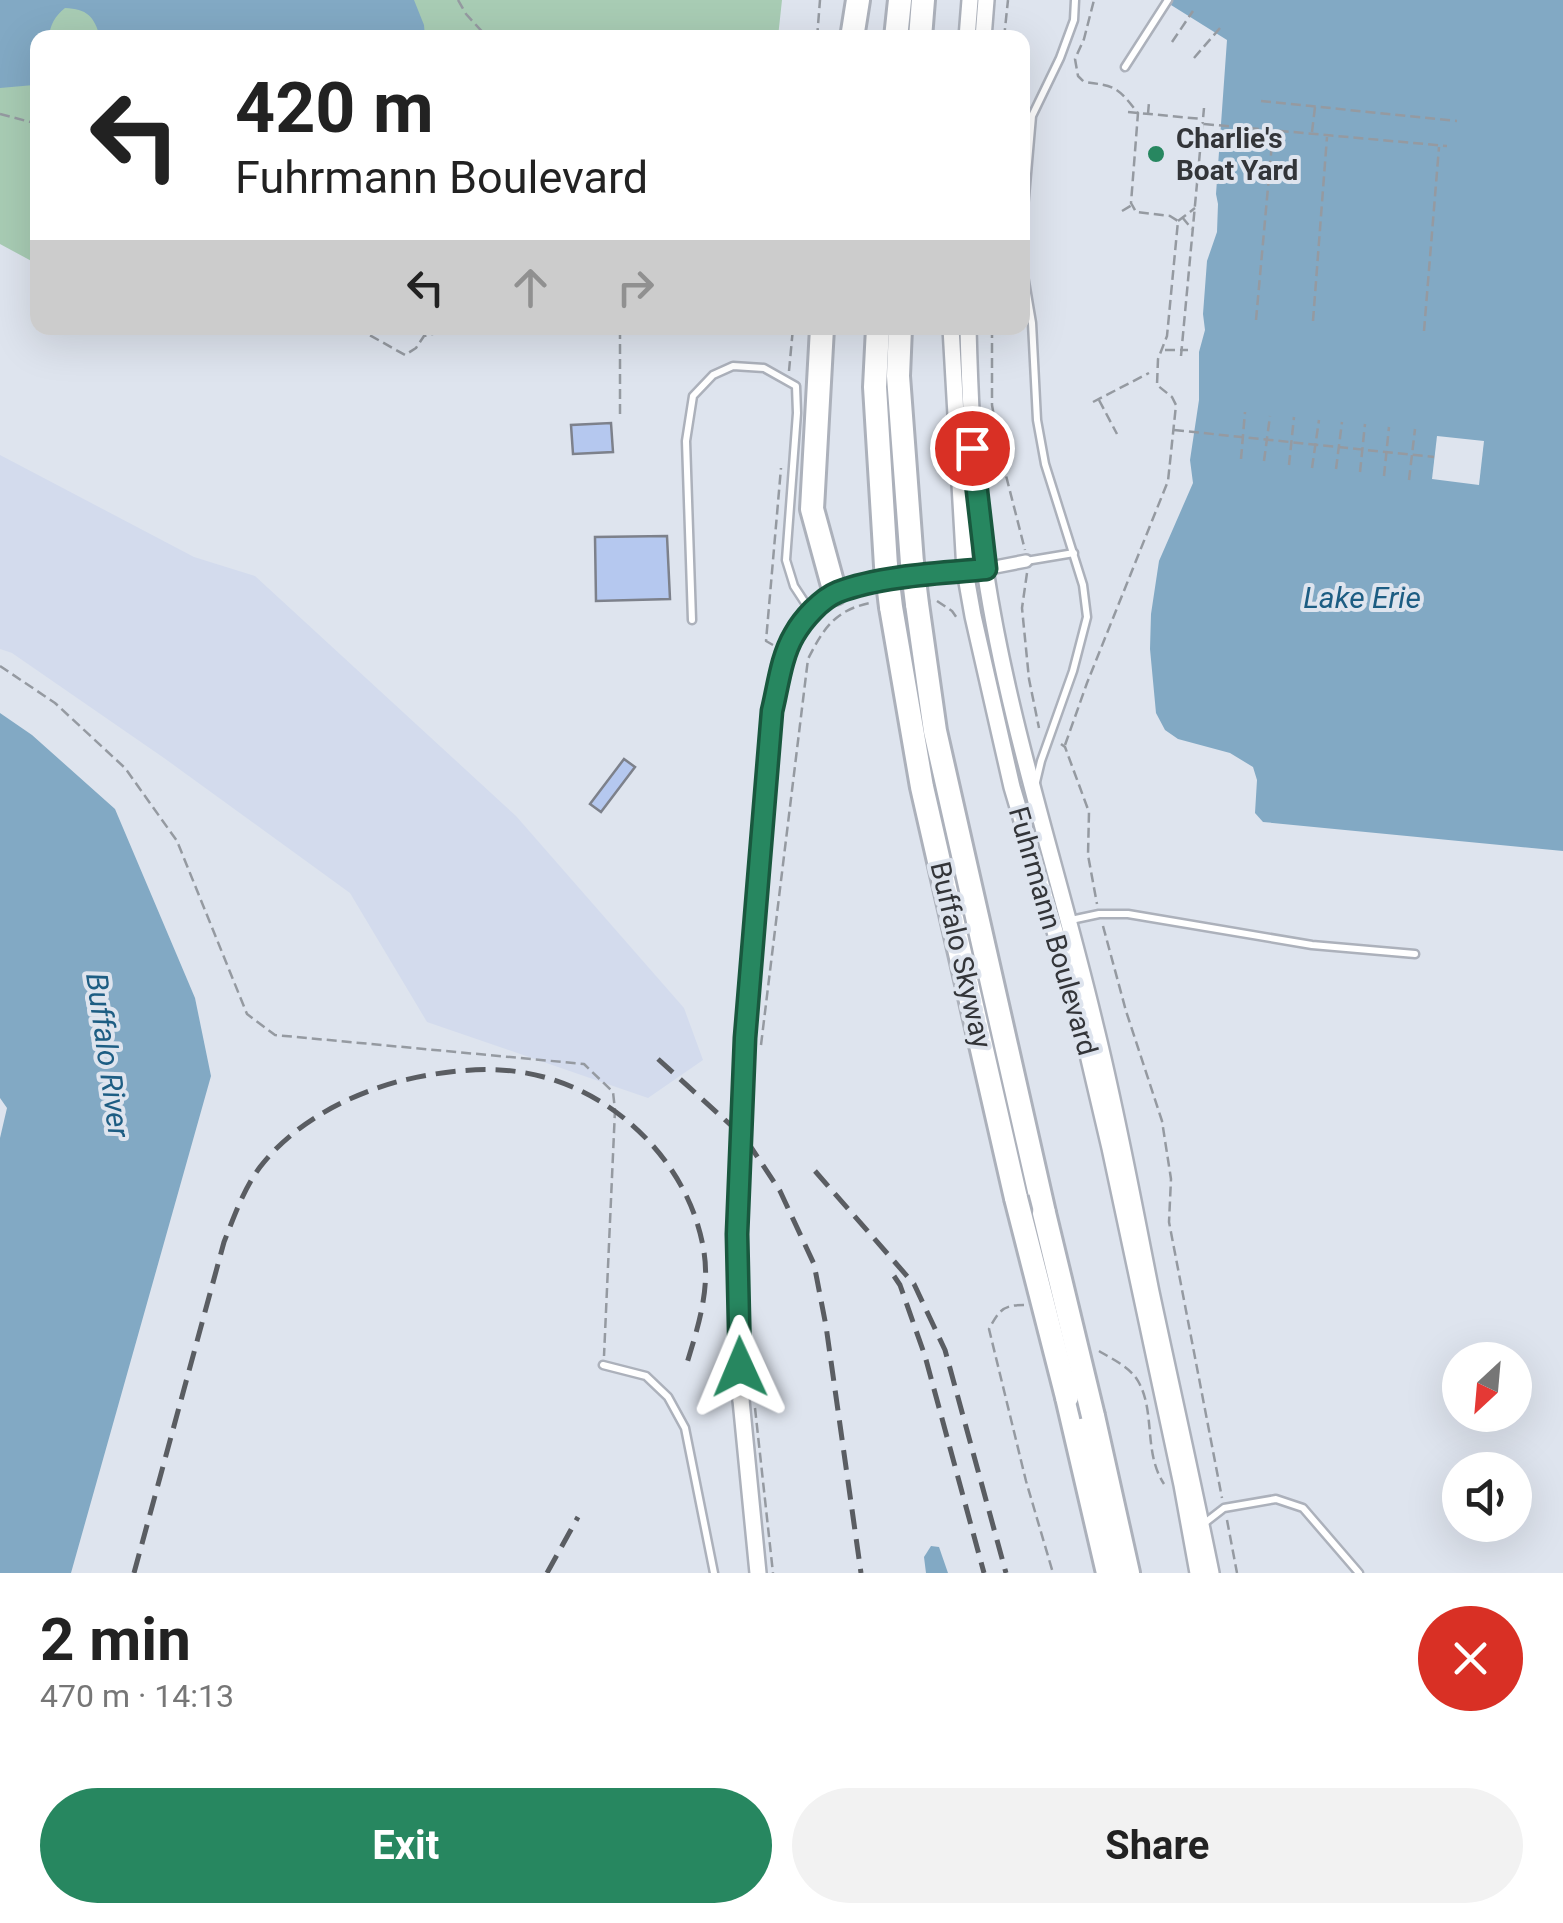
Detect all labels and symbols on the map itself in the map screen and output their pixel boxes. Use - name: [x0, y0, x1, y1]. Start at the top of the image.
- place label: Charlie's Boat Yard: [1176, 122, 1298, 187]
- marker: Charlie's Boat Yard: [1145, 143, 1167, 165]
- pin: [930, 406, 1015, 491]
- water label: Lake Erie: [1303, 580, 1421, 615]
- street label: Fuhrmann Boulevard: [1002, 803, 1104, 1059]
- street label: Buffalo Skyway: [923, 858, 999, 1052]
- water label: Buffalo River: [79, 971, 137, 1141]
- position arrow: [688, 1315, 792, 1419]
- north arrow: [1442, 1342, 1532, 1432]

